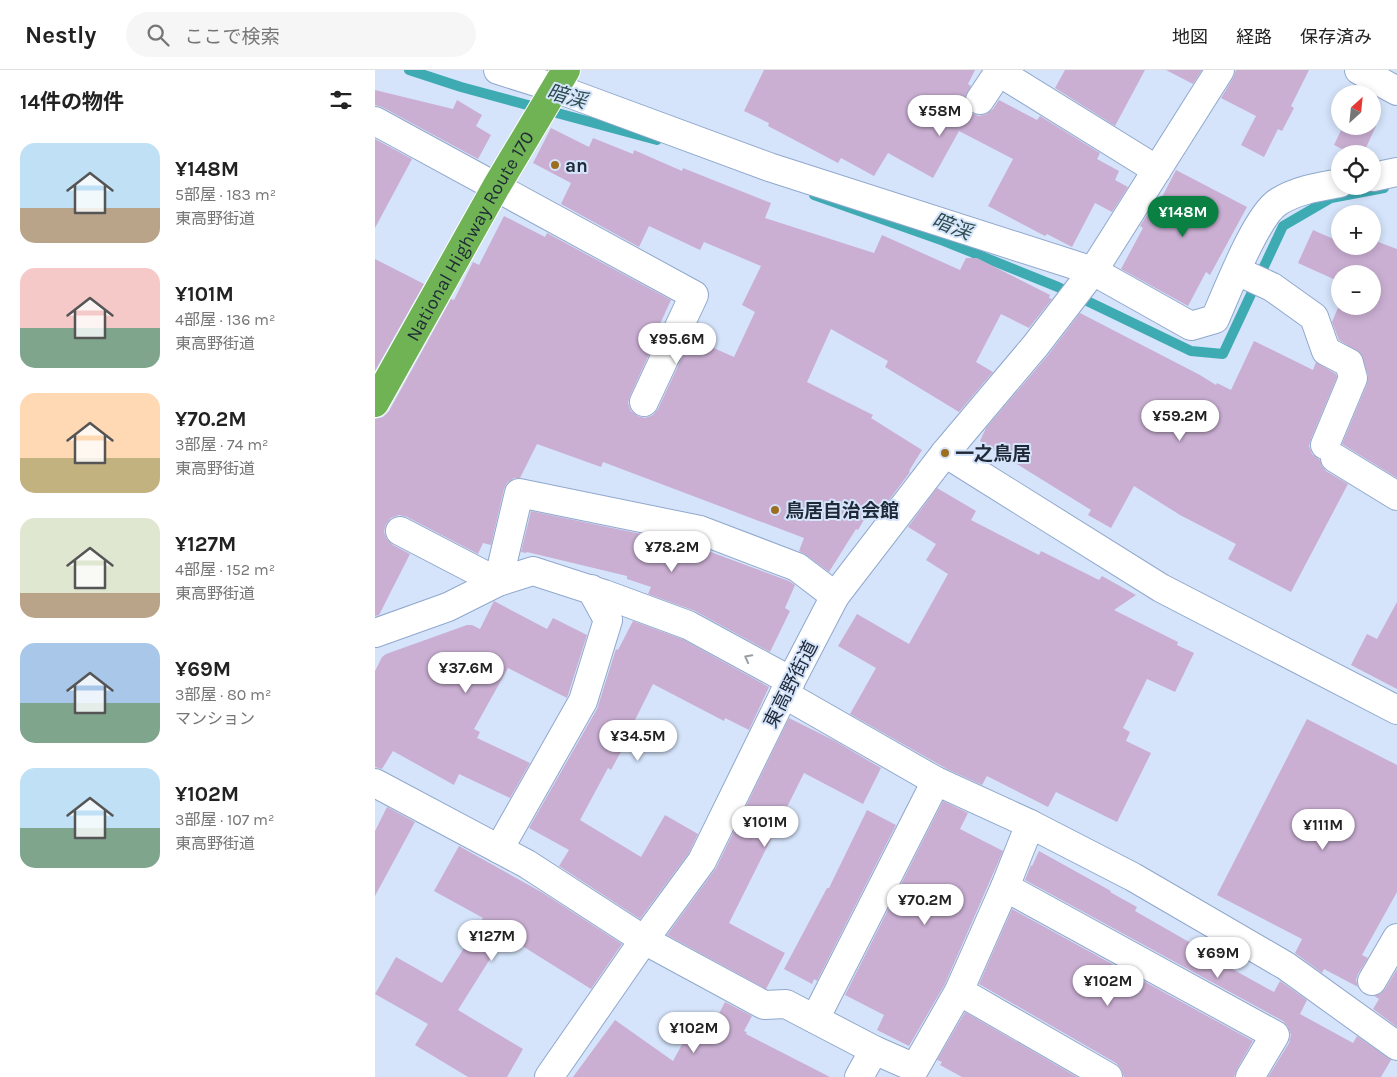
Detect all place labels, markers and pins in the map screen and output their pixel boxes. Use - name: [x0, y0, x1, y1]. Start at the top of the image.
- pin: ¥58M: [910, 94, 970, 137]
- place label: an: [565, 155, 588, 177]
- marker: an: [549, 159, 561, 171]
- pin: ¥148M: [1148, 196, 1218, 238]
- pin: ¥95.6M: [636, 322, 718, 365]
- pin: ¥59.2M: [1139, 400, 1221, 442]
- place label: 一之鳥居: [955, 443, 1031, 465]
- marker: 一之鳥居: [939, 447, 951, 459]
- place label: 鳥居自治会館: [785, 500, 899, 522]
- marker: 鳥居自治会館: [769, 504, 781, 516]
- pin: ¥78.2M: [631, 530, 713, 573]
- pin: ¥37.6M: [425, 652, 507, 694]
- pin: ¥34.5M: [597, 720, 679, 762]
- pin: ¥101M: [730, 806, 800, 848]
- pin: ¥111M: [1288, 808, 1358, 851]
- pin: ¥70.2M: [884, 884, 966, 926]
- pin: ¥127M: [457, 920, 527, 962]
- pin: ¥69M: [1188, 936, 1248, 979]
- pin: ¥102M: [1073, 964, 1143, 1007]
- pin: ¥102M: [659, 1012, 729, 1054]

